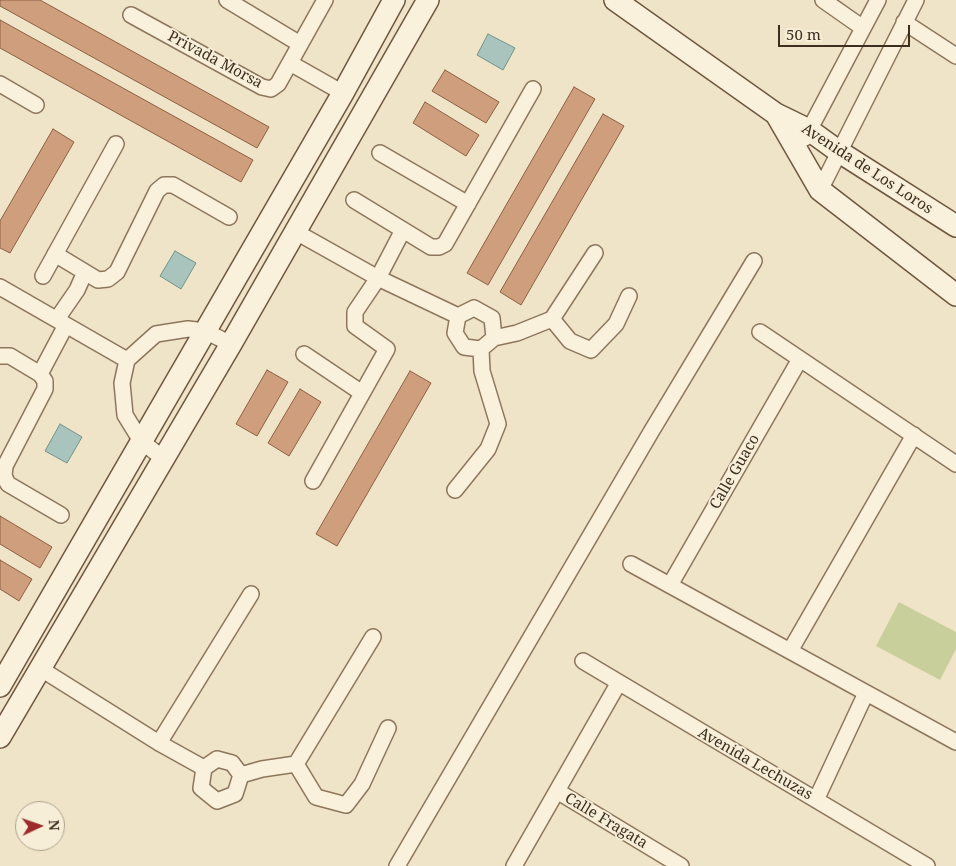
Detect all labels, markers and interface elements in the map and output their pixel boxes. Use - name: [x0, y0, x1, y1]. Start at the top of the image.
- scale bar: [781, 15, 914, 47]
- text: 50 m: [786, 24, 821, 44]
- street label: Privada Morsa: [165, 27, 265, 93]
- street label: Avenida de Los Loros: [798, 120, 936, 218]
- street label: Calle Guaco: [706, 431, 764, 513]
- street label: Avenida Lechuzas: [695, 724, 815, 804]
- street label: Calle Fragata: [561, 789, 651, 853]
- north arrow: [15, 801, 65, 851]
- text: N: [45, 819, 64, 831]

